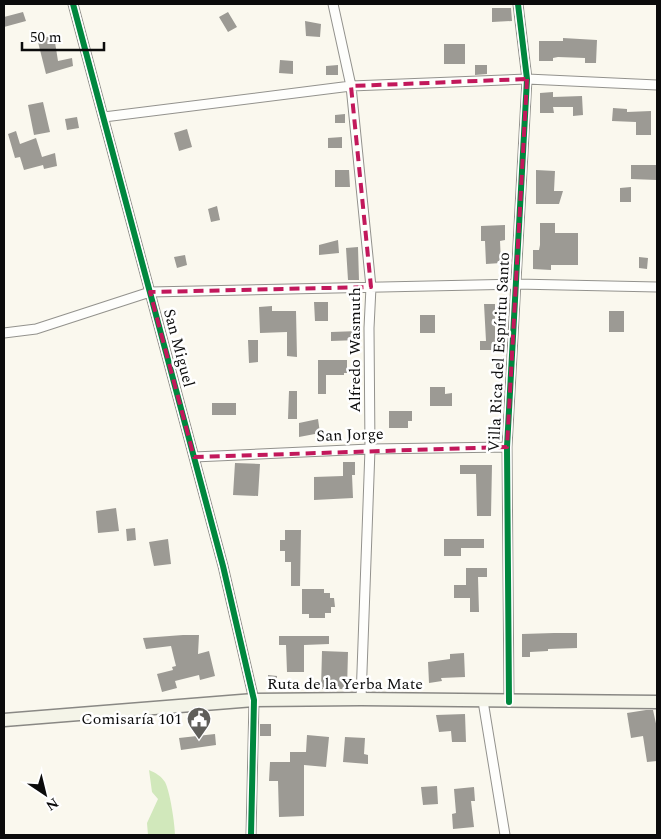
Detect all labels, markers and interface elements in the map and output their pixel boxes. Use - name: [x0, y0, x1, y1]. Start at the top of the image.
- scale bar: [22, 20, 105, 52]
- text: 50 m: [30, 26, 62, 49]
- street label: Villa Rica del Espíritu Santo: [482, 251, 516, 453]
- street label: Alfredo Wasmuth: [343, 287, 367, 413]
- street label: San Miguel: [157, 306, 201, 390]
- street label: San Jorge: [316, 422, 384, 448]
- street label: Ruta de la Yerba Mate: [267, 672, 423, 696]
- public building icon: Comisaría 101: [186, 706, 212, 740]
- place label: Comisaría 101: [81, 707, 182, 731]
- north arrow: [20, 769, 70, 819]
- text: N: [41, 792, 63, 816]

